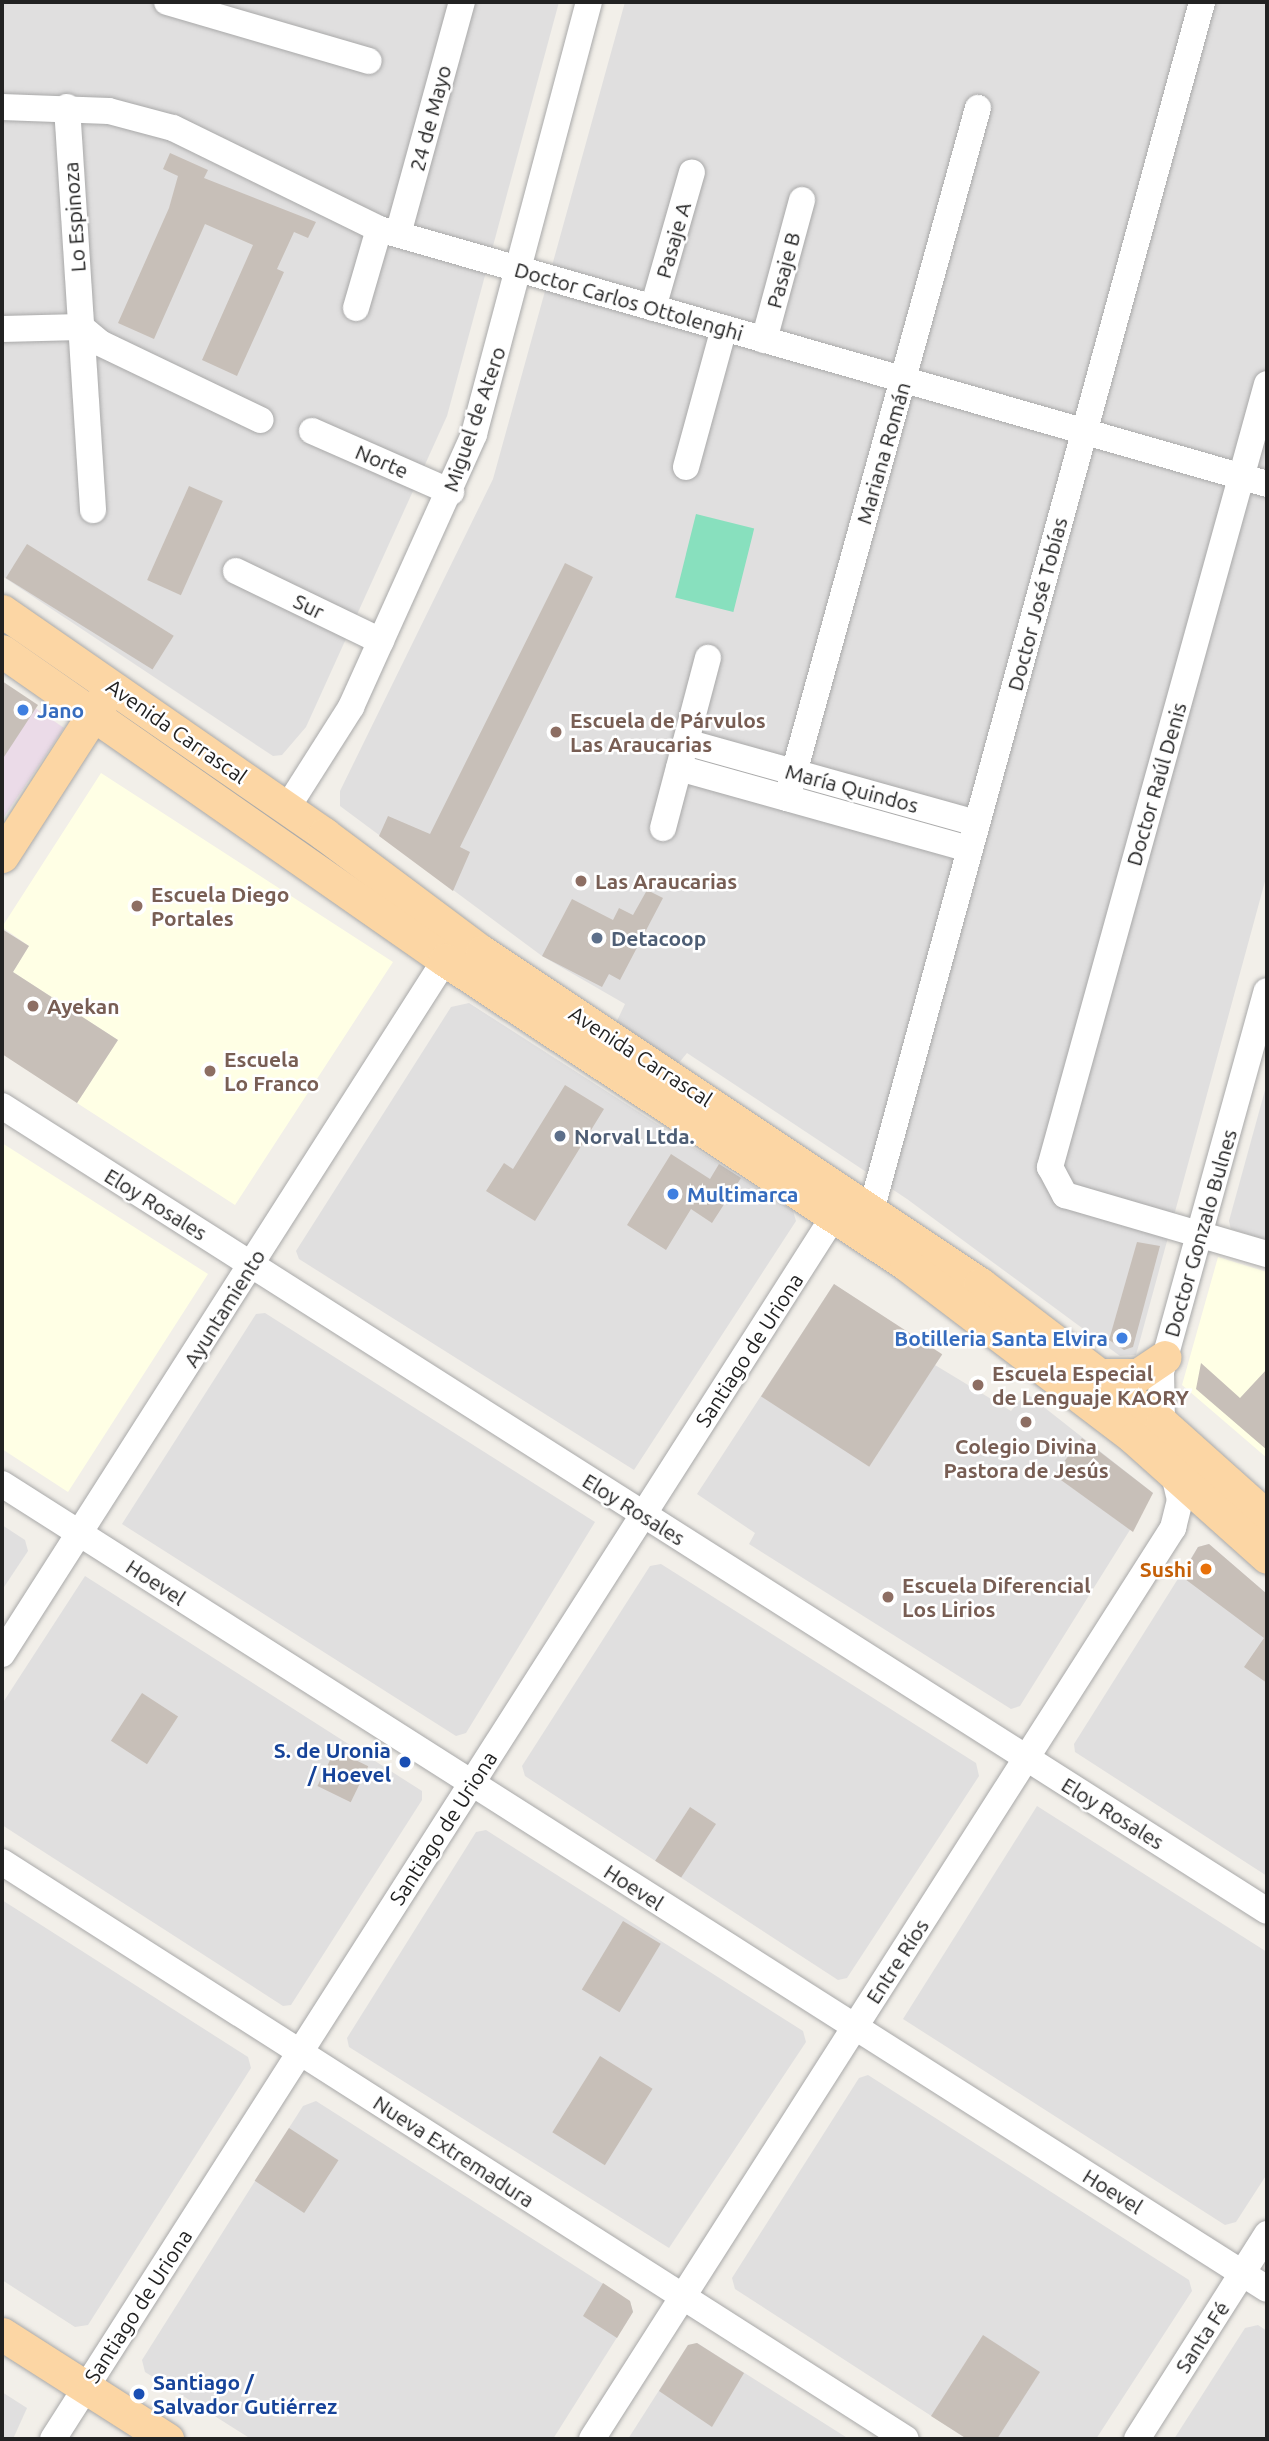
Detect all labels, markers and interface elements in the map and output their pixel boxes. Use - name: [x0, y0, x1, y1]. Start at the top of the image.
- street label: 24 de Mayo: [404, 62, 456, 174]
- street label: Lo Espinoza: [58, 161, 90, 273]
- street label: Pasaje A: [650, 199, 696, 281]
- street label: Pasaje B: [761, 229, 805, 311]
- street label: Doctor Carlos Ottolenghi: [512, 256, 746, 346]
- street label: Miguel de Atero: [437, 343, 511, 495]
- street label: Mariana Román: [851, 379, 915, 527]
- street label: Norte: [352, 439, 412, 483]
- street label: Doctor José Tobías: [1002, 515, 1072, 693]
- street label: Sur: [290, 588, 328, 624]
- street label: Avenida Carrascal: [102, 673, 252, 789]
- place label: Jano: [37, 697, 84, 723]
- street label: Doctor Raúl Denis: [1121, 699, 1191, 869]
- marker: Jano: [15, 702, 31, 718]
- place label: Escuela de Párvulos Las Araucarias: [570, 707, 766, 757]
- marker: Escuela de Párvulos Las Araucarias: [548, 724, 564, 740]
- street label: María Quindos: [783, 758, 921, 818]
- place label: Las Araucarias: [595, 868, 737, 894]
- marker: Las Araucarias: [573, 873, 589, 889]
- place label: Escuela Diego Portales: [151, 881, 289, 931]
- marker: Escuela Diego Portales: [129, 898, 145, 914]
- place label: Detacoop: [611, 925, 706, 951]
- marker: Detacoop: [589, 930, 605, 946]
- place label: Ayekan: [47, 993, 120, 1019]
- marker: Ayekan: [25, 998, 41, 1014]
- street label: Avenida Carrascal: [565, 1000, 717, 1112]
- place label: Escuela Lo Franco: [224, 1046, 319, 1096]
- marker: Escuela Lo Franco: [202, 1063, 218, 1079]
- place label: Norval Ltda.: [574, 1123, 695, 1149]
- street label: Doctor Gonzalo Bulnes: [1158, 1126, 1242, 1340]
- marker: Norval Ltda.: [552, 1128, 568, 1144]
- street label: Eloy Rosales: [100, 1163, 212, 1245]
- place label: Multimarca: [687, 1181, 799, 1207]
- marker: Multimarca: [665, 1186, 681, 1202]
- street label: Ayuntamiento: [178, 1245, 270, 1371]
- street label: Santiago de Uriona: [690, 1268, 808, 1432]
- place label: Botilleria Santa Elvira: [894, 1325, 1108, 1351]
- marker: Botilleria Santa Elvira: [1114, 1330, 1130, 1346]
- place label: Escuela Especial de Lenguaje KAORY: [992, 1360, 1189, 1410]
- marker: Escuela Especial de Lenguaje KAORY: [970, 1377, 986, 1393]
- marker: Colegio Divina Pastora de Jesús: [1018, 1414, 1034, 1430]
- place label: Colegio Divina Pastora de Jesús: [943, 1433, 1109, 1483]
- street label: Eloy Rosales: [578, 1468, 690, 1550]
- street label: Hoevel: [122, 1554, 190, 1610]
- place label: Sushi: [1140, 1556, 1192, 1582]
- marker: Sushi: [1198, 1561, 1214, 1577]
- place label: Escuela Diferencial Los Lirios: [902, 1572, 1091, 1622]
- marker: Escuela Diferencial Los Lirios: [880, 1589, 896, 1605]
- place label: S. de Uronia / Hoevel: [274, 1737, 391, 1787]
- street label: Santiago de Uriona: [384, 1746, 502, 1910]
- marker: S. de Uronia / Hoevel: [397, 1754, 413, 1770]
- street label: Eloy Rosales: [1057, 1772, 1169, 1854]
- street label: Hoevel: [600, 1859, 668, 1915]
- street label: Entre Ríos: [860, 1914, 934, 2008]
- street label: Nueva Extremadura: [369, 2090, 539, 2212]
- street label: Hoevel: [1078, 2163, 1148, 2219]
- street label: Santiago de Uriona: [79, 2224, 197, 2388]
- street label: Santa Fé: [1170, 2296, 1234, 2378]
- place label: Santiago / Salvador Gutiérrez: [153, 2369, 337, 2419]
- marker: Santiago / Salvador Gutiérrez: [131, 2386, 147, 2402]

